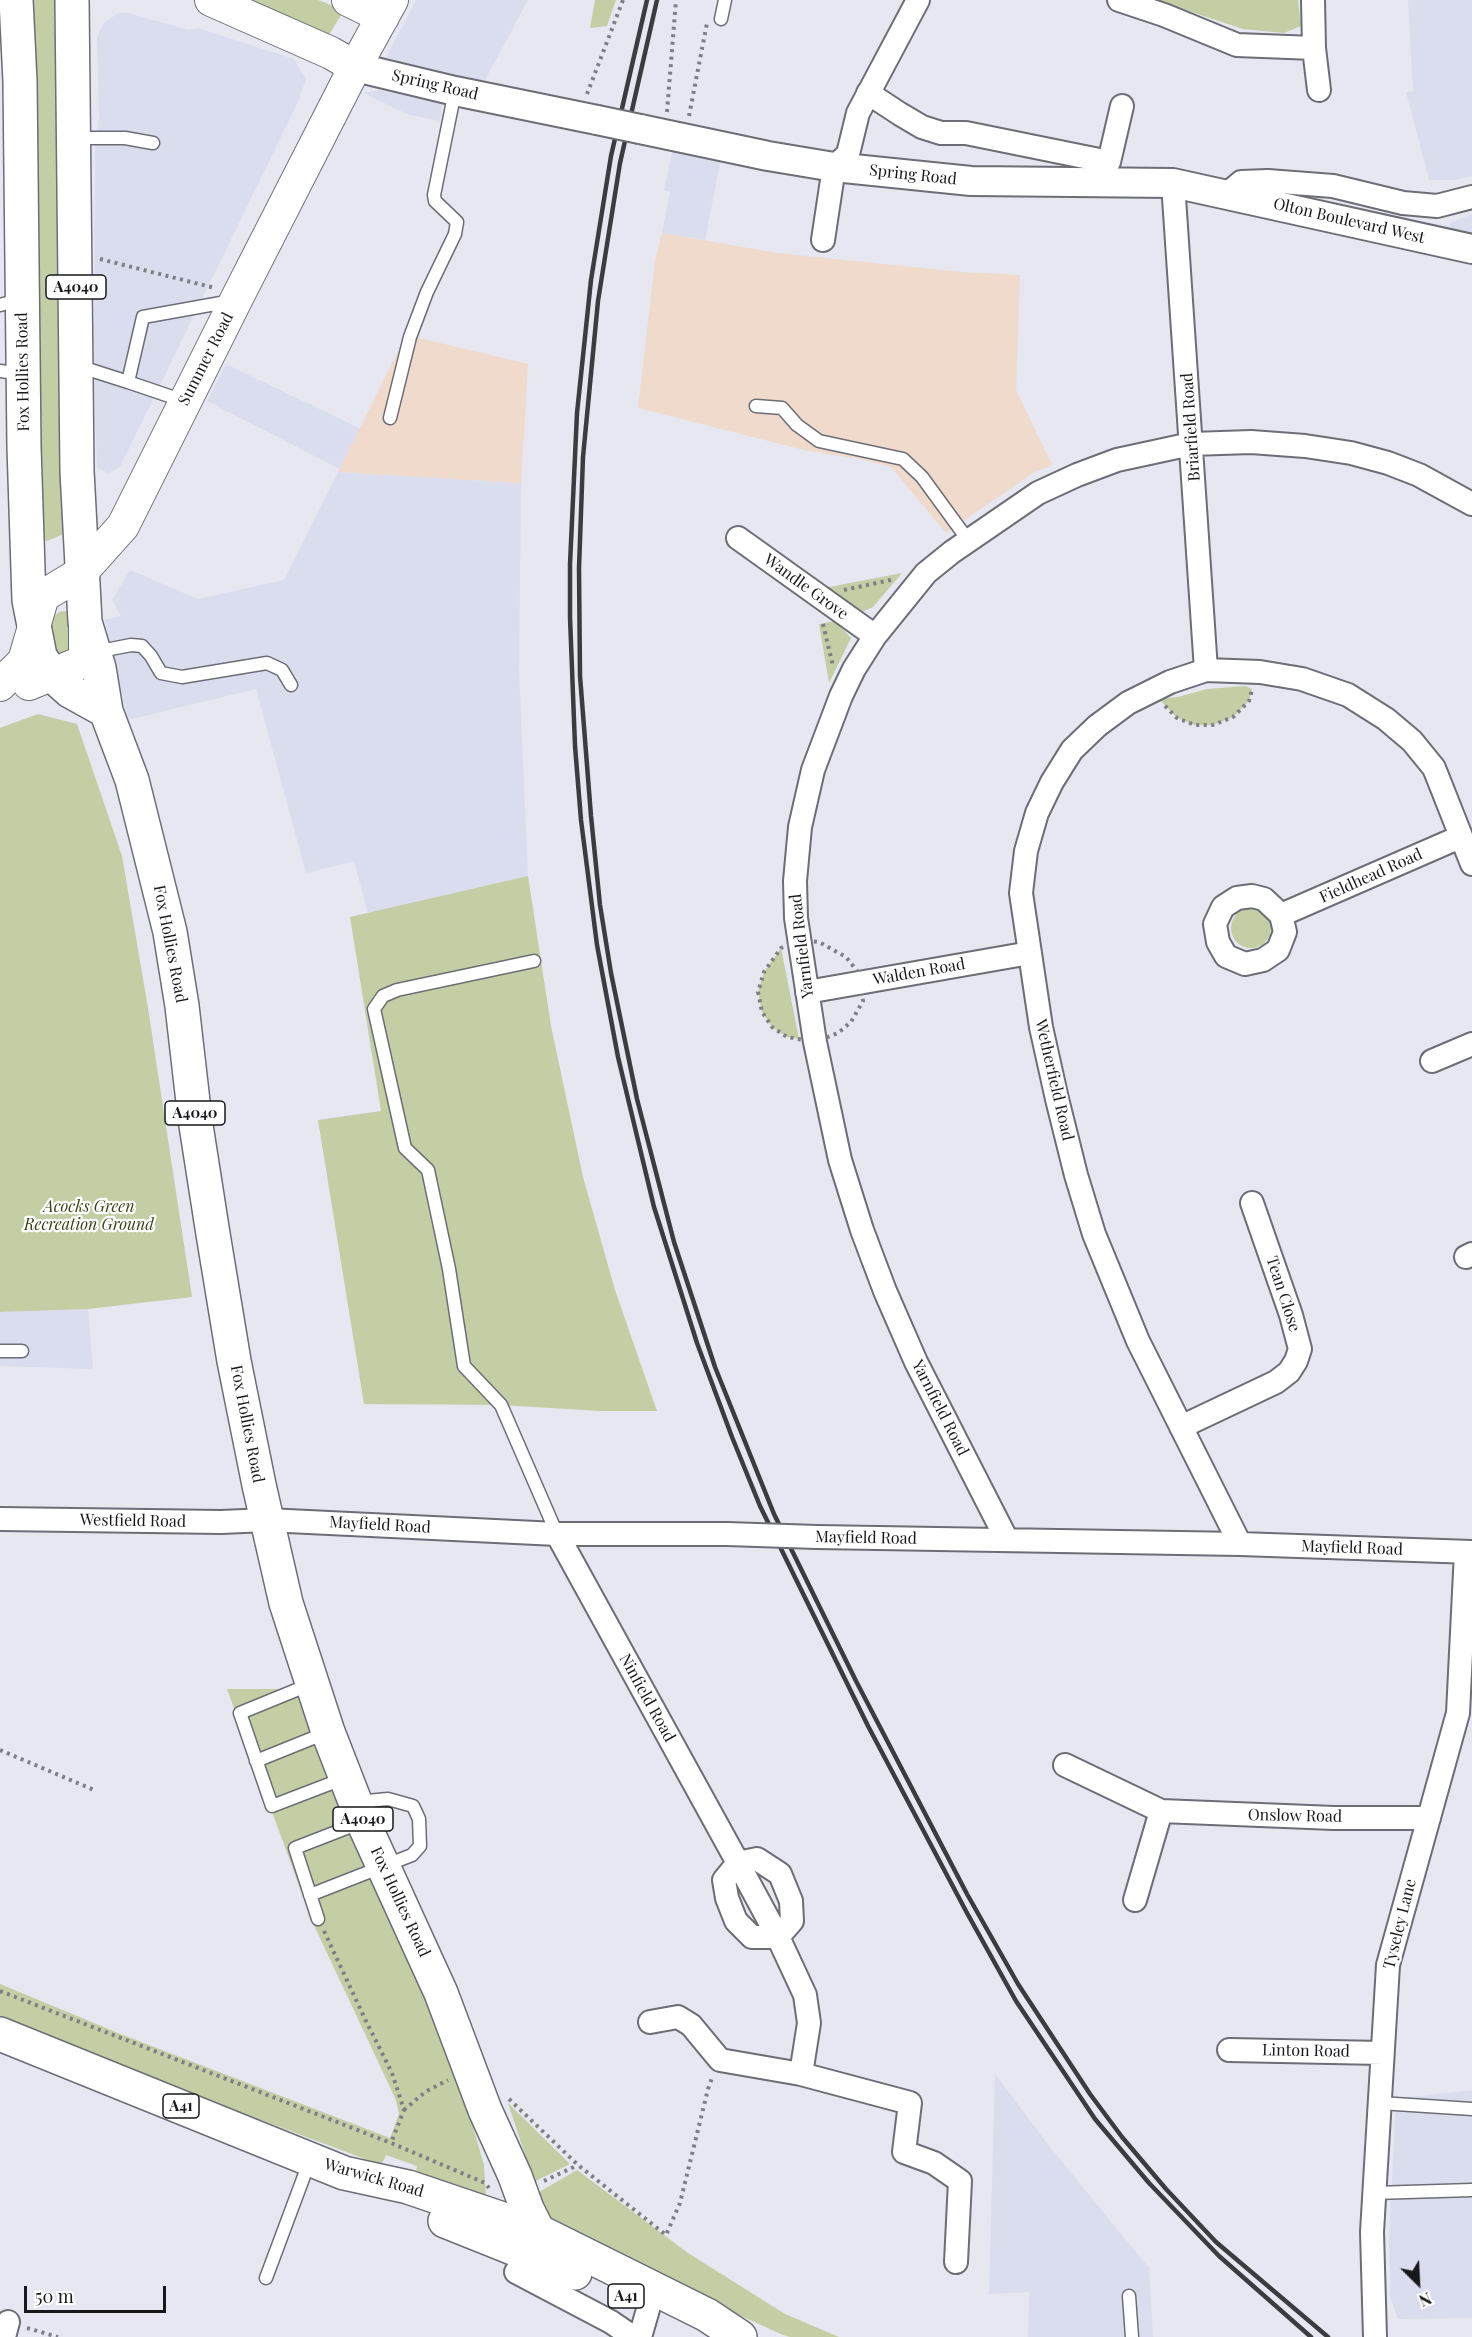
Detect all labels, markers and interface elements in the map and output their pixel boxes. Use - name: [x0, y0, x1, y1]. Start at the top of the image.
- street label: Spring Road: [390, 66, 480, 104]
- street label: Spring Road: [868, 161, 958, 189]
- street label: Olton Boulevard West: [1271, 194, 1427, 248]
- road number: A4040: [46, 275, 106, 299]
- street label: Summer Road: [174, 309, 238, 409]
- street label: Fox Hollies Road: [12, 312, 34, 432]
- street label: Briarfield Road: [1178, 372, 1204, 482]
- street label: Wandle Grove: [760, 550, 852, 624]
- street label: Fieldhead Road: [1317, 845, 1425, 907]
- street label: Fox Hollies Road: [149, 884, 191, 1004]
- street label: Yarnfield Road: [786, 893, 818, 999]
- street label: Walden Road: [871, 954, 967, 990]
- street label: Wetherfield Road: [1031, 1018, 1077, 1142]
- road number: A4040: [165, 1101, 225, 1125]
- park label: Acocks Green Recreation Ground: [24, 1197, 154, 1235]
- street label: Tean Close: [1262, 1254, 1304, 1334]
- street label: Yarnfield Road: [908, 1357, 972, 1459]
- street label: Fox Hollies Road: [226, 1364, 268, 1484]
- street label: Westfield Road: [80, 1510, 186, 1532]
- street label: Mayfield Road: [329, 1513, 431, 1537]
- street label: Mayfield Road: [815, 1528, 917, 1548]
- street label: Mayfield Road: [1301, 1537, 1403, 1559]
- street label: Ninfield Road: [615, 1651, 679, 1745]
- street label: Onslow Road: [1248, 1806, 1342, 1826]
- road number: A4040: [333, 1807, 393, 1831]
- street label: Fox Hollies Road: [366, 1844, 434, 1960]
- street label: Tyseley Lane: [1379, 1877, 1421, 1971]
- street label: Linton Road: [1262, 2041, 1350, 2061]
- road number: A41: [163, 2094, 199, 2118]
- street label: Warwick Road: [322, 2155, 426, 2201]
- north arrow: [1388, 2253, 1448, 2313]
- scale bar: [27, 2274, 170, 2312]
- text: 50 m: [35, 2284, 74, 2308]
- road number: A41: [608, 2284, 644, 2308]
- text: N: [1416, 2288, 1435, 2312]

